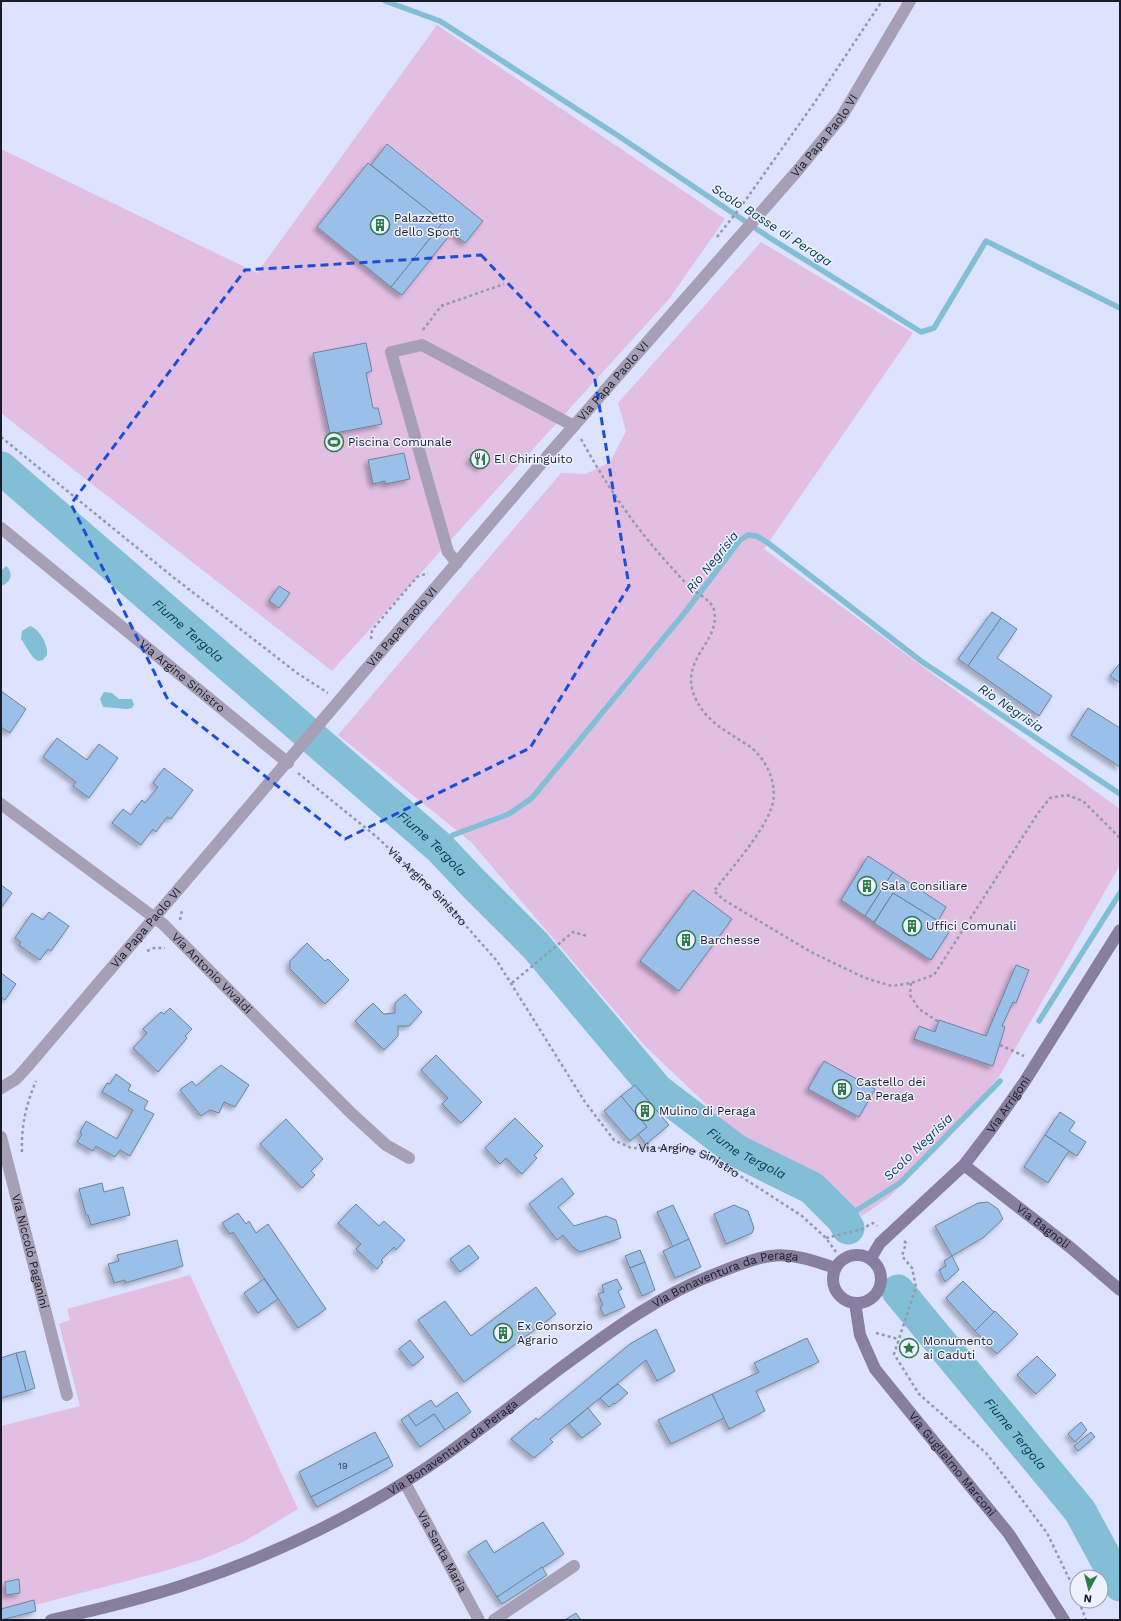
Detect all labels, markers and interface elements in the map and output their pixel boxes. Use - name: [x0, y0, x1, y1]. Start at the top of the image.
- street label: Via Papa Paolo VI: [788, 92, 860, 180]
- water label: Scolo Basse di Peraga: [709, 181, 835, 269]
- place label: Palazzetto dello Sport: [394, 211, 459, 239]
- building icon: Palazzetto dello Sport: [369, 214, 391, 236]
- street label: Via Papa Paolo VI: [575, 338, 652, 424]
- sports icon: Piscina Comunale: [323, 431, 345, 453]
- place label: Piscina Comunale: [348, 435, 452, 449]
- restaurant icon: El Chiringuito: [469, 448, 491, 470]
- place label: El Chiringuito: [494, 452, 573, 466]
- water label: Rio Negrisia: [683, 528, 741, 596]
- street label: Via Papa Paolo VI: [364, 584, 440, 670]
- water label: Fiume Tergola: [150, 596, 227, 665]
- street label: Via Argine Sinistro: [136, 637, 228, 715]
- water label: Rio Negrisia: [976, 681, 1046, 735]
- water label: Fiume Tergola: [395, 808, 470, 879]
- street label: Via Argine Sinistro: [384, 844, 470, 929]
- building icon: Sala Consiliare: [856, 875, 878, 897]
- place label: Sala Consiliare: [881, 879, 967, 893]
- street label: Via Papa Paolo VI: [108, 884, 184, 971]
- building icon: Uffici Comunali: [901, 915, 923, 937]
- place label: Uffici Comunali: [926, 919, 1016, 933]
- building icon: Barchesse: [675, 929, 697, 951]
- street label: Via Antonio Vivaldi: [169, 930, 255, 1017]
- place label: Barchesse: [700, 933, 760, 947]
- street label: Via Arrigoni: [984, 1074, 1033, 1136]
- place label: Castello dei Da Peraga: [856, 1075, 926, 1103]
- building icon: Castello dei Da Peraga: [831, 1078, 853, 1100]
- building icon: Mulino di Peraga: [634, 1100, 656, 1122]
- place label: Mulino di Peraga: [659, 1104, 756, 1118]
- water label: Scolo Negrisia: [880, 1110, 956, 1184]
- water label: Fiume Tergola: [705, 1124, 789, 1182]
- street label: Via Argine Sinistro: [639, 1140, 742, 1181]
- street label: Via Niccolò Paganini: [9, 1192, 52, 1310]
- street label: Via Bagnoli: [1013, 1201, 1073, 1251]
- street label: Via Bonaventura da Peraga: [649, 1248, 800, 1311]
- place label: Ex Consorzio Agrario: [517, 1319, 593, 1347]
- building icon: Ex Consorzio Agrario: [492, 1322, 514, 1344]
- place label: Monumento ai Caduti: [923, 1334, 993, 1362]
- place icon: Monumento ai Caduti: [898, 1337, 920, 1359]
- water label: Fiume Tergola: [982, 1395, 1050, 1472]
- street label: Via Bonaventura da Peraga: [385, 1396, 521, 1498]
- street label: Via Guglielmo Marconi: [906, 1409, 999, 1519]
- house number: 19: [338, 1460, 348, 1471]
- street label: Via Santa Maria: [414, 1508, 470, 1595]
- north arrow: [1069, 1569, 1109, 1609]
- text: N: [1083, 1591, 1093, 1605]

